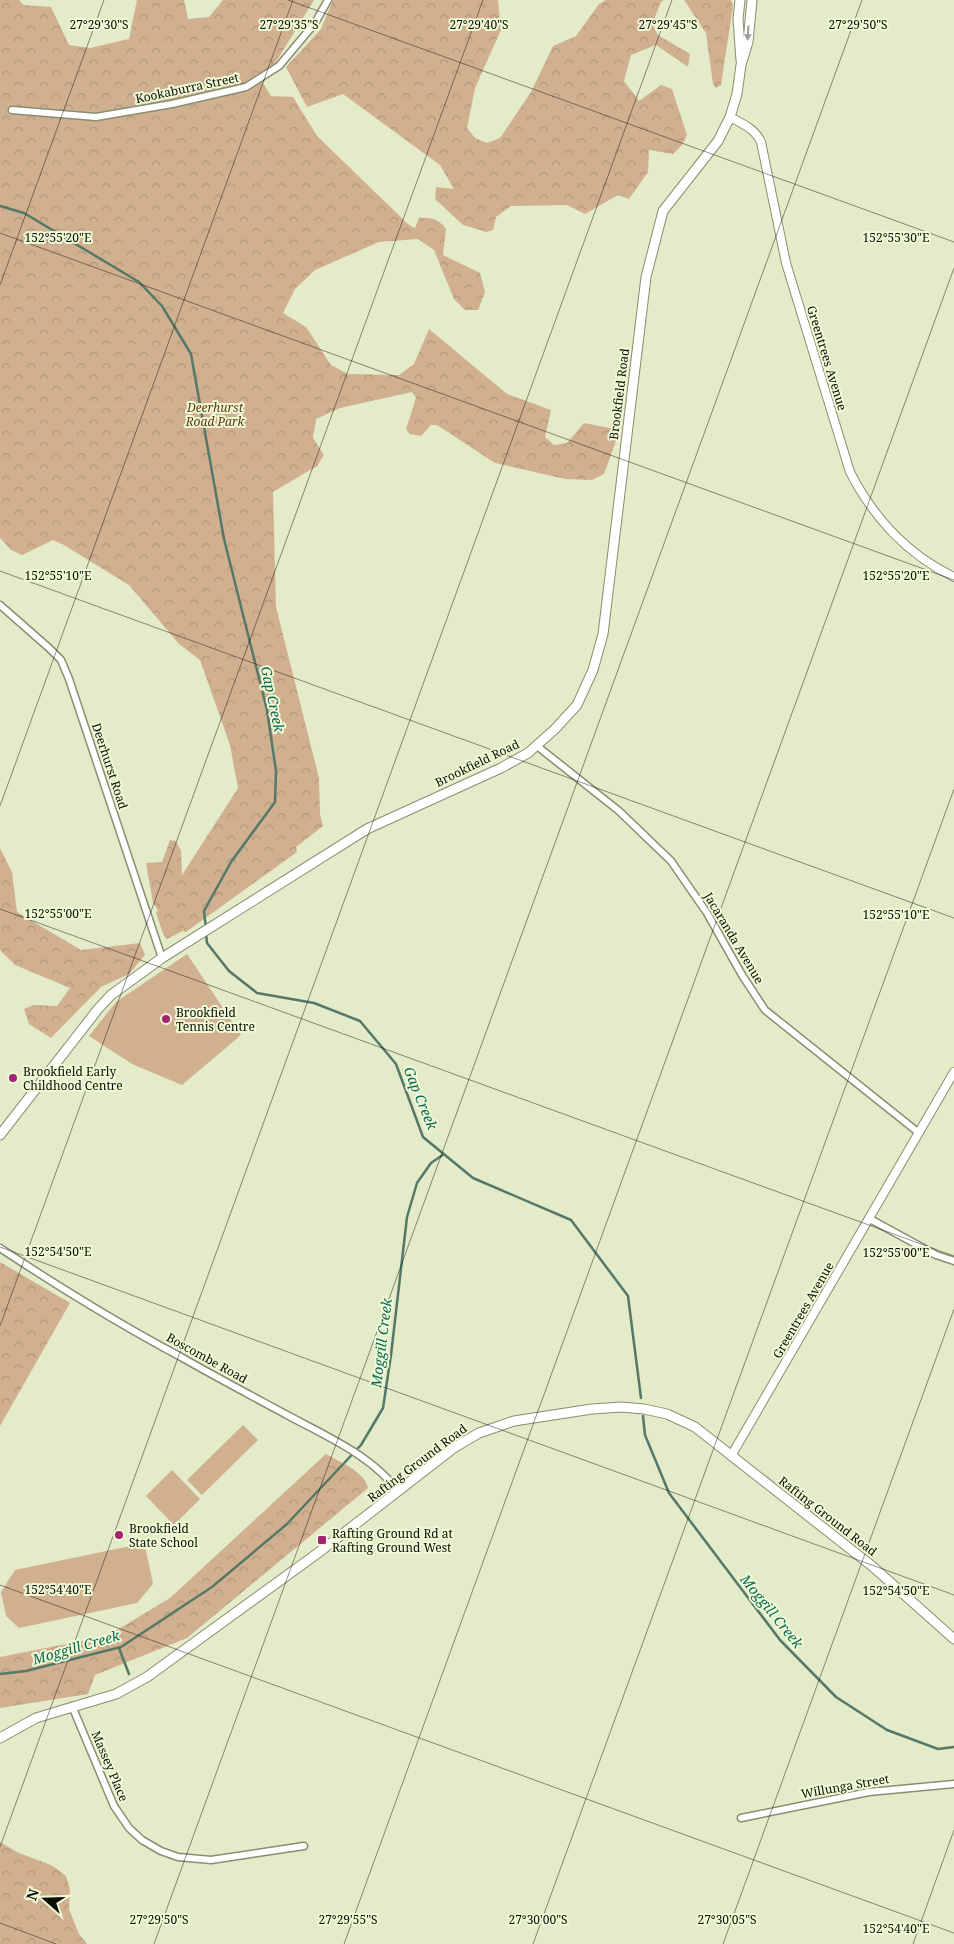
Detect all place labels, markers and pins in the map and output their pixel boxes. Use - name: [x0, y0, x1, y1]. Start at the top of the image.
- place label: Brookfield Tennis Centre: [176, 1004, 255, 1035]
- marker: Brookfield Tennis Centre: [160, 1013, 172, 1025]
- place label: Brookfield Early Childhood Centre: [23, 1063, 123, 1094]
- marker: Brookfield Early Childhood Centre: [7, 1072, 19, 1084]
- place label: Brookfield State School: [129, 1520, 198, 1551]
- place label: Rafting Ground Rd at Rafting Ground West: [332, 1525, 453, 1556]
- marker: Brookfield State School: [113, 1529, 125, 1541]
- marker: Rafting Ground Rd at Rafting Ground West: [316, 1534, 328, 1546]

